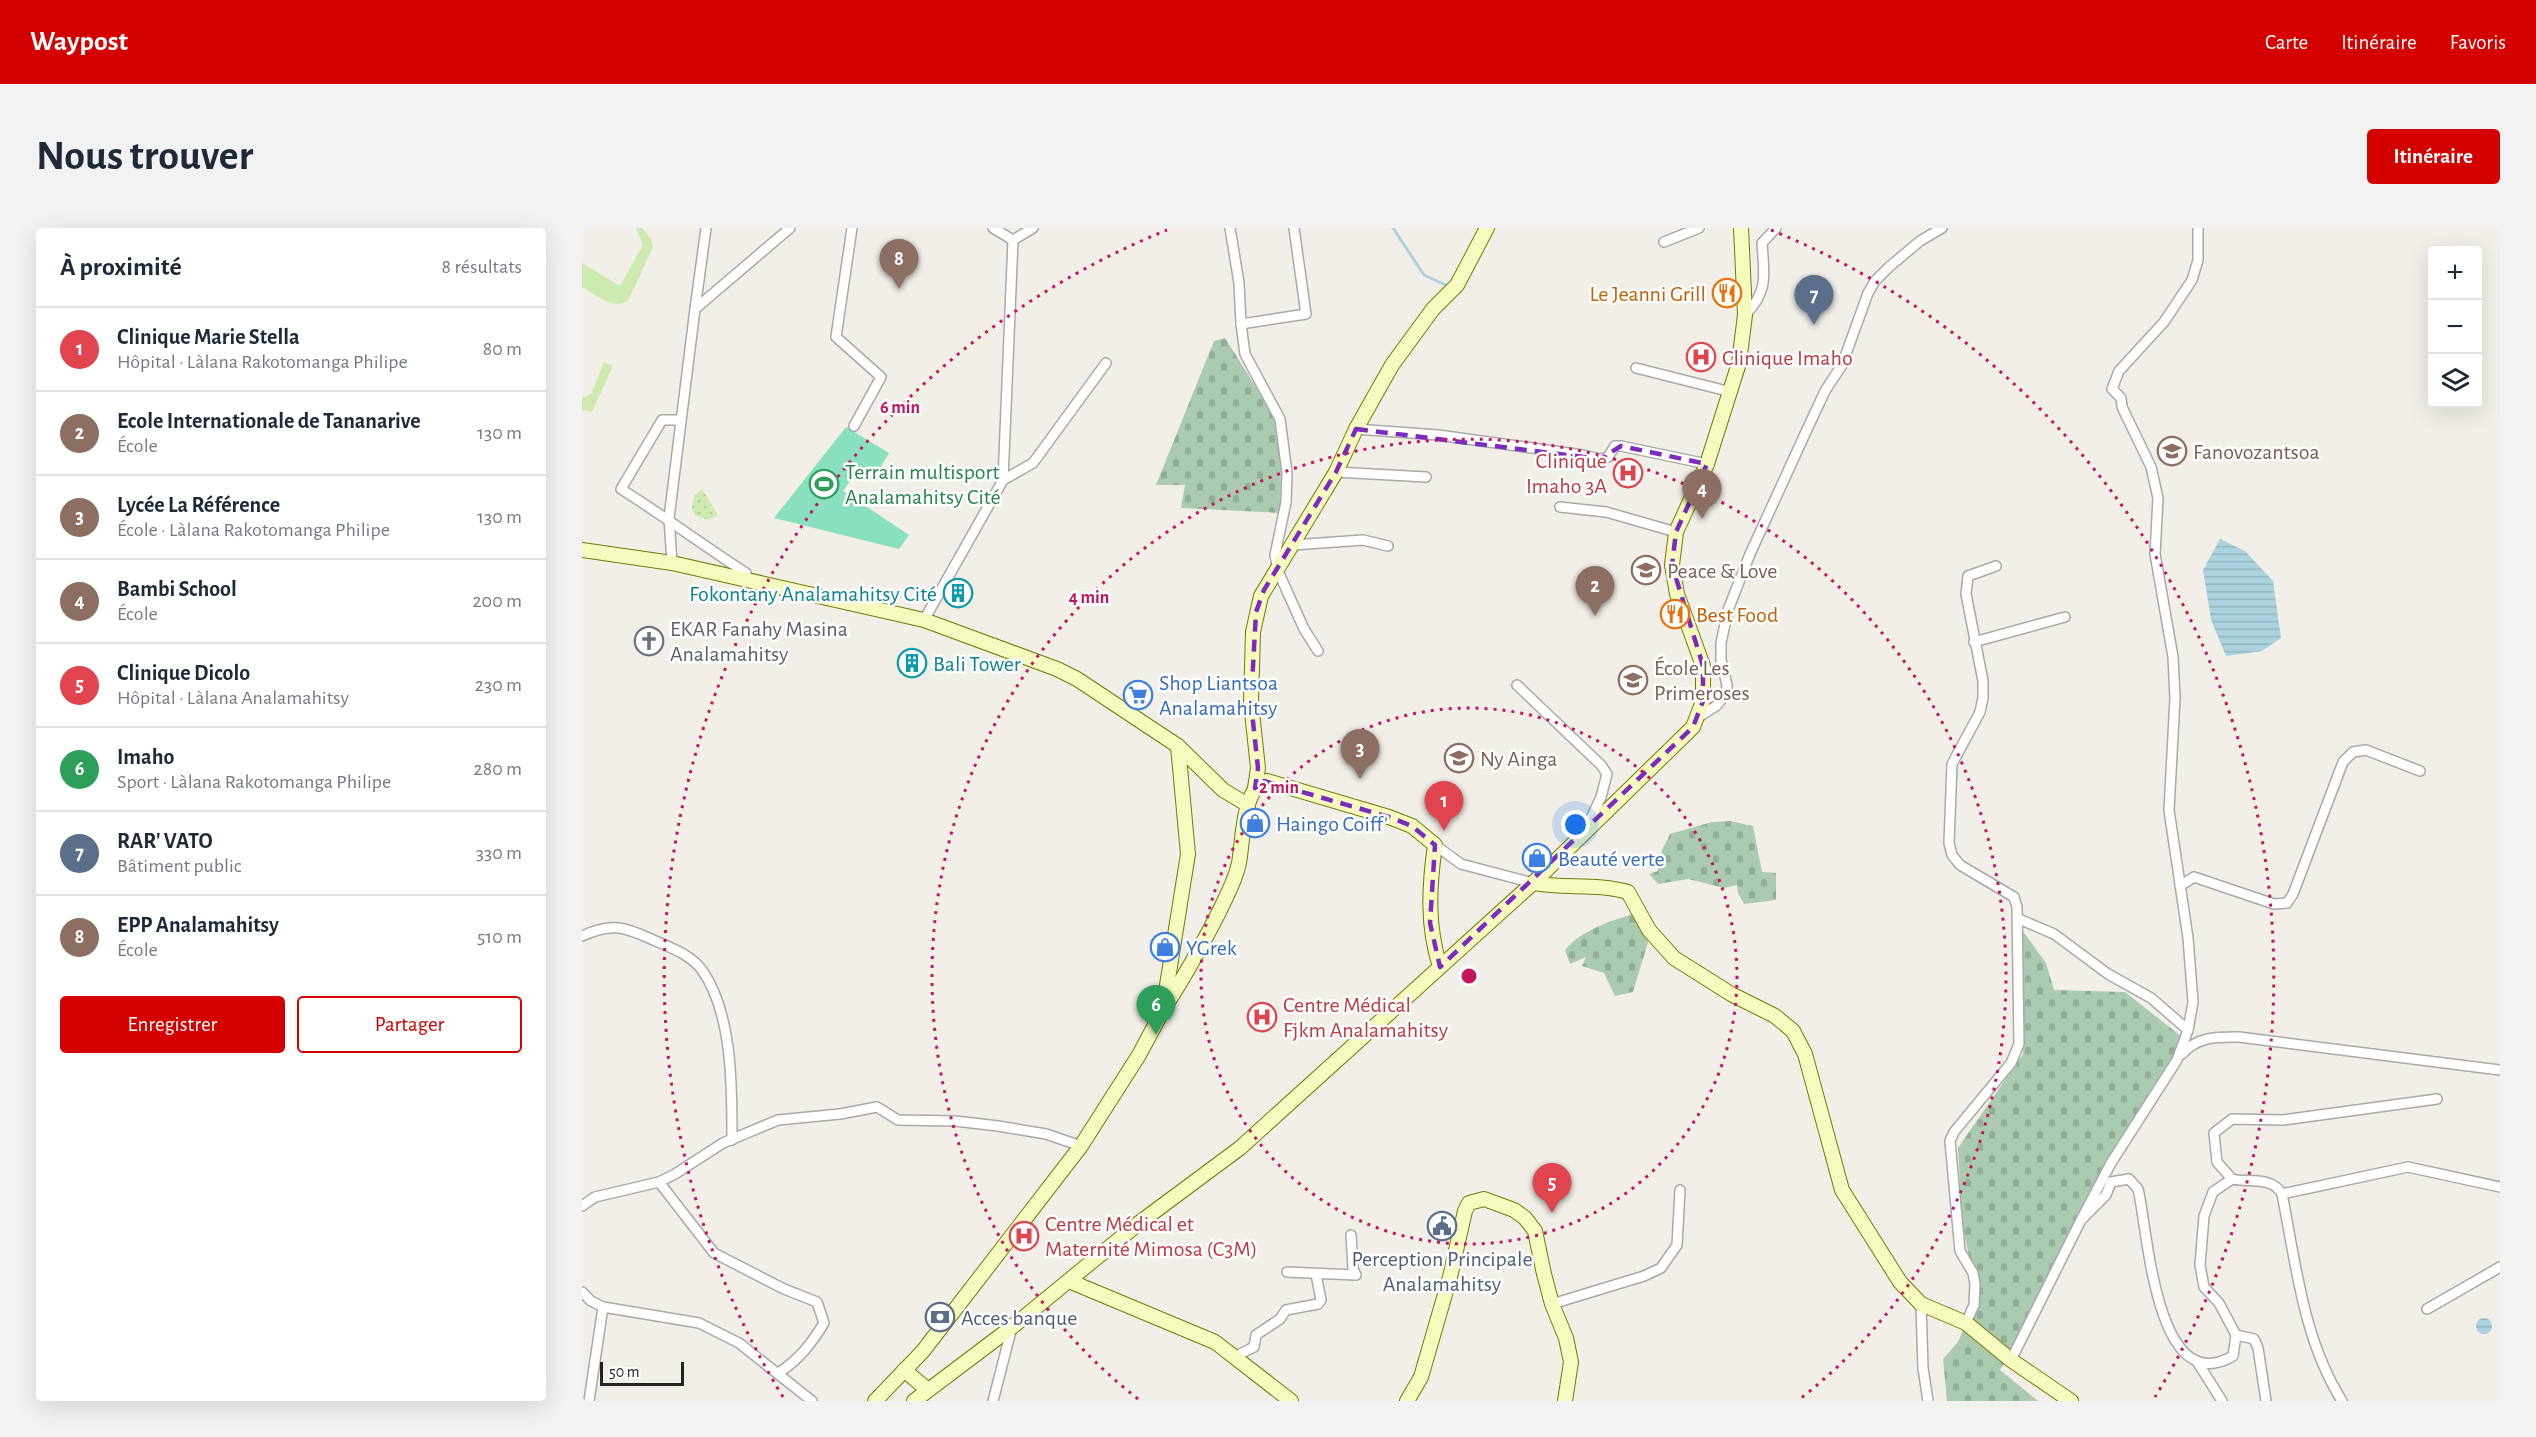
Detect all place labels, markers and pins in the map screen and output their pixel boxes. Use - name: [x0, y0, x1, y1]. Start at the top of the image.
- pin: 8: [880, 239, 918, 289]
- pin: 7: [1794, 276, 1834, 325]
- restaurant icon: Le Jeanni Grill: [1711, 277, 1743, 309]
- place label: Le Jeanni Grill: [1589, 283, 1706, 305]
- hospital icon: Clinique Imaho: [1685, 341, 1717, 373]
- place label: Clinique Imaho: [1722, 347, 1853, 369]
- school or university icon: Fanovozantsoa: [2156, 435, 2188, 467]
- place label: Fanovozantsoa: [2193, 441, 2320, 463]
- place label: Clinique Imaho 3A: [1526, 450, 1607, 497]
- hospital icon: Clinique Imaho 3A: [1612, 457, 1644, 489]
- place label: Terrain multisport Analamahitsy Cité: [845, 461, 1001, 508]
- sports icon: Terrain multisport Analamahitsy Cité: [808, 468, 840, 500]
- pin: 4: [1682, 470, 1722, 519]
- school or university icon: Peace & Love: [1630, 554, 1662, 586]
- place label: Peace & Love: [1667, 560, 1777, 582]
- pin: 2: [1576, 566, 1614, 616]
- building icon: Fokontany Analamahitsy Cité: [942, 577, 974, 609]
- place label: Fokontany Analamahitsy Cité: [689, 583, 937, 605]
- restaurant icon: Best Food: [1659, 598, 1691, 630]
- place label: Best Food: [1696, 604, 1778, 626]
- place label: EKAR Fanahy Masina Analamahitsy: [670, 618, 848, 665]
- church icon: EKAR Fanahy Masina Analamahitsy: [633, 625, 665, 657]
- building icon: Bali Tower: [896, 647, 928, 679]
- place label: Bali Tower: [933, 653, 1021, 675]
- place label: École Les Primeroses: [1654, 656, 1750, 704]
- school or university icon: École Les Primeroses: [1617, 664, 1649, 696]
- place label: Shop Liantsoa Analamahitsy: [1159, 672, 1278, 719]
- supermarket icon: Shop Liantsoa Analamahitsy: [1122, 679, 1154, 711]
- pin: 3: [1340, 730, 1380, 779]
- school or university icon: Ny Ainga: [1443, 742, 1475, 774]
- place label: Ny Ainga: [1480, 748, 1557, 770]
- pin: 1: [1424, 782, 1464, 831]
- shop icon: Haingo Coiff': [1239, 807, 1271, 839]
- place label: Haingo Coiff': [1276, 813, 1388, 835]
- shop icon: Beauté verte: [1521, 842, 1553, 874]
- place label: Beauté verte: [1558, 848, 1665, 870]
- shop icon: YGrek: [1149, 931, 1181, 963]
- place label: YGrek: [1186, 937, 1237, 959]
- centre of rings: [1459, 966, 1479, 986]
- pin: 6: [1136, 986, 1176, 1035]
- place label: Centre Médical Fjkm Analamahitsy: [1283, 994, 1449, 1041]
- hospital icon: Centre Médical Fjkm Analamahitsy: [1246, 1001, 1278, 1033]
- pin: 5: [1532, 1164, 1572, 1213]
- public building icon: Perception Principale Analamahitsy: [1426, 1210, 1458, 1242]
- place label: Centre Médical et Maternité Mimosa (C3M): [1045, 1213, 1257, 1260]
- hospital icon: Centre Médical et Maternité Mimosa (C3M): [1008, 1220, 1040, 1252]
- place label: Perception Principale Analamahitsy: [1351, 1248, 1533, 1295]
- bank icon: Acces banque: [924, 1301, 956, 1333]
- place label: Acces banque: [961, 1307, 1077, 1329]

